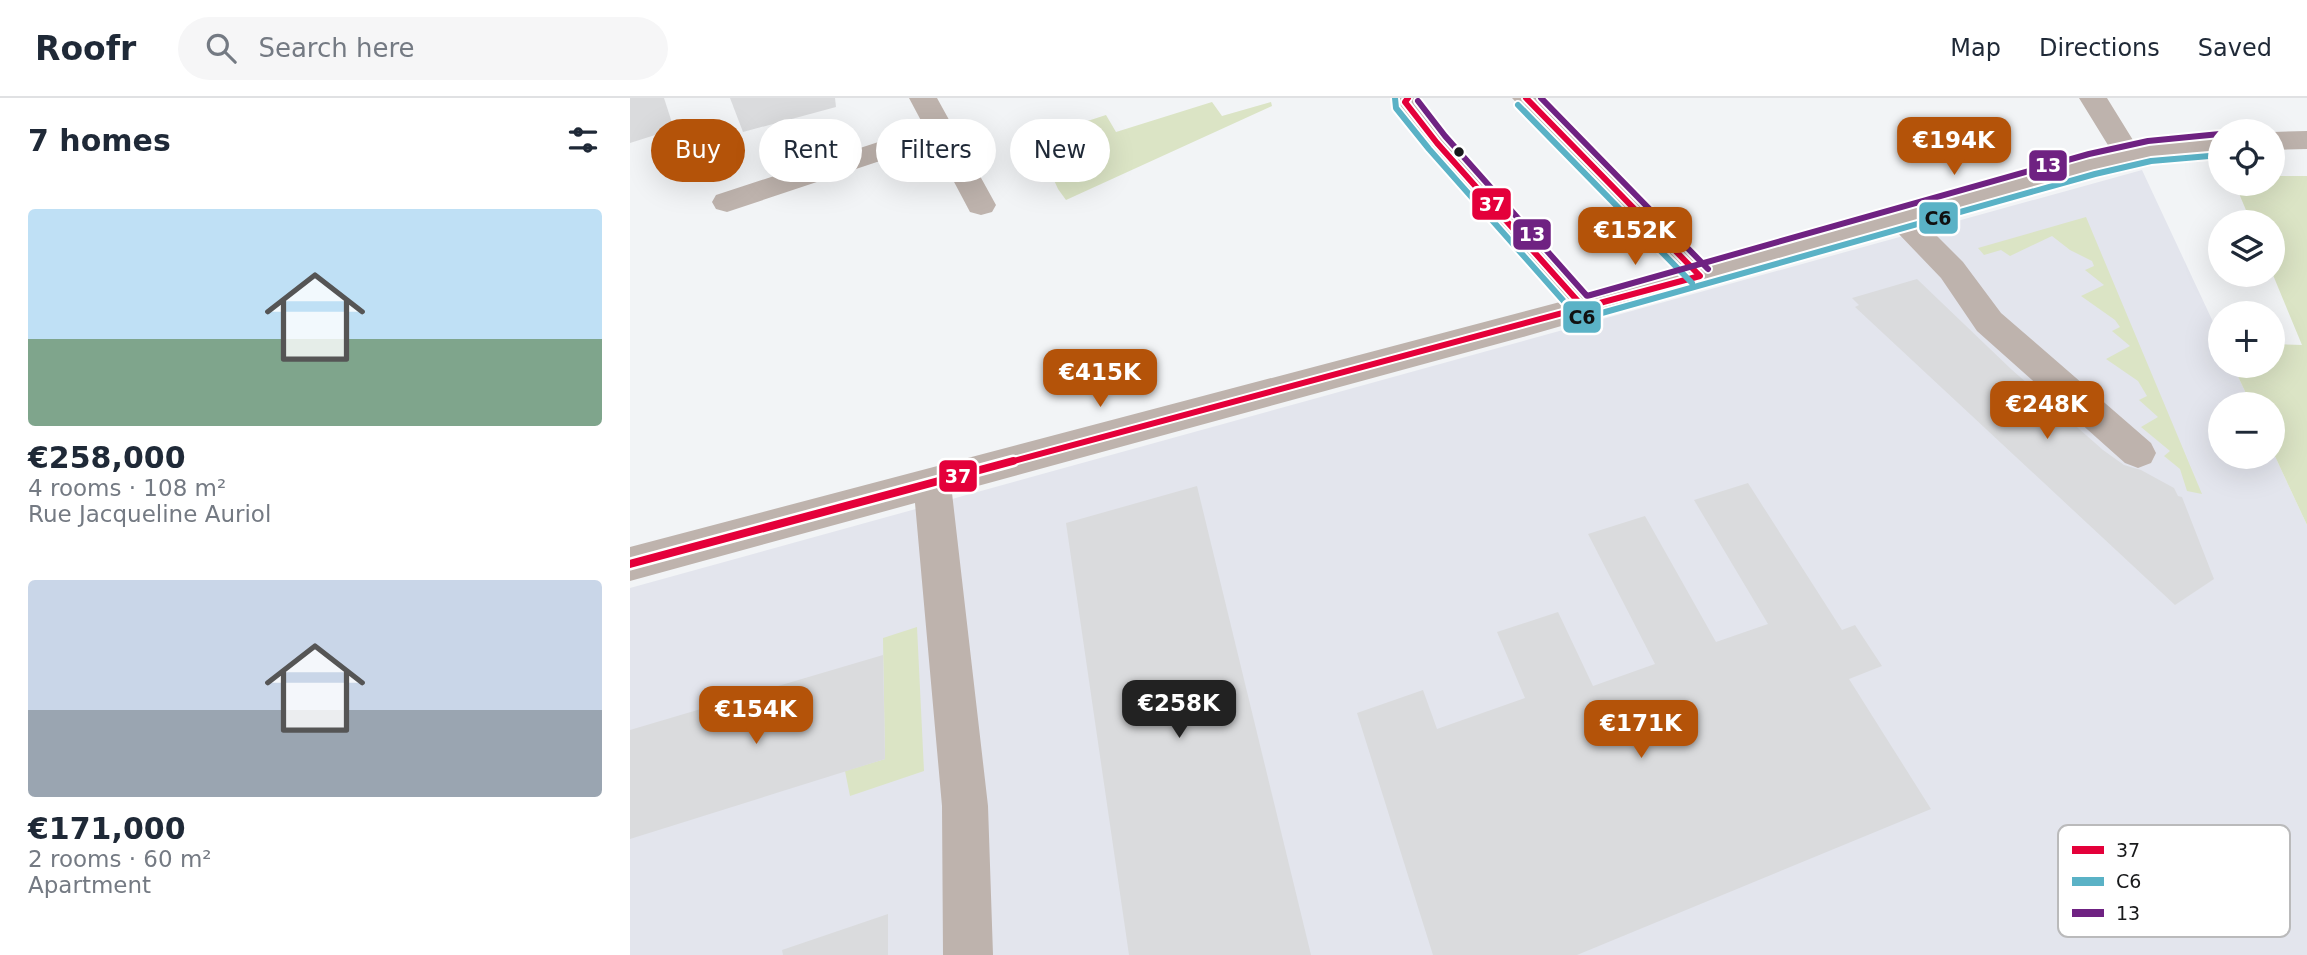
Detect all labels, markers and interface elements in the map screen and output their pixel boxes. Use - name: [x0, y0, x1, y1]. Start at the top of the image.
- search box: [178, 17, 668, 80]
- text: Roofr: [35, 29, 136, 68]
- icon: search: [202, 29, 240, 67]
- text: Search here: [258, 33, 415, 63]
- text: Map: [1950, 34, 2001, 62]
- text: Directions: [2039, 34, 2160, 62]
- text: Saved: [2198, 34, 2272, 62]
- pin: €194K: [1905, 118, 2003, 177]
- chip: Buy: [651, 119, 745, 182]
- chip: Rent: [759, 119, 862, 182]
- chip: Filters: [876, 119, 996, 182]
- chip: New: [1010, 119, 1110, 182]
- map controls: [2208, 119, 2285, 469]
- button: locate: [2208, 119, 2285, 196]
- icon: filters: [564, 121, 602, 159]
- text: 7 homes: [28, 123, 171, 158]
- text: €194K: [1913, 127, 1995, 153]
- unlabelled marker: [1452, 145, 1466, 159]
- line badge: 13: [2028, 149, 2068, 182]
- text: 13: [2035, 154, 2061, 176]
- line badge: 37: [1471, 187, 1512, 221]
- text: 37: [1479, 193, 1505, 215]
- line badge: C6: [1918, 201, 1959, 235]
- text: C6: [1924, 207, 1952, 229]
- pin: €152K: [1586, 208, 1684, 267]
- button: layers: [2208, 210, 2285, 287]
- text: €152K: [1594, 217, 1676, 243]
- line badge: 13: [1512, 218, 1552, 251]
- text: 13: [1519, 223, 1545, 245]
- icon: home: [252, 254, 378, 380]
- line badge: C6: [1562, 300, 1602, 334]
- button: +: [2208, 301, 2285, 378]
- text: C6: [1568, 306, 1596, 328]
- pin: €415K: [1051, 350, 1149, 409]
- text: €415K: [1059, 359, 1141, 385]
- pin: €248K: [1998, 382, 2096, 441]
- text: €248K: [2006, 391, 2088, 417]
- button: −: [2208, 392, 2285, 469]
- text: €258,000: [28, 440, 186, 475]
- line badge: 37: [938, 459, 978, 493]
- text: 37: [945, 465, 971, 487]
- text: 4 rooms · 108 m²: [28, 475, 226, 501]
- text: Rue Jacqueline Auriol: [28, 501, 271, 527]
- icon: home: [252, 625, 378, 751]
- pin: €258K: [1130, 680, 1228, 740]
- pin: €154K: [707, 686, 805, 746]
- text: €258K: [1138, 690, 1220, 716]
- text: €154K: [715, 696, 797, 722]
- pin: €171K: [1592, 700, 1690, 760]
- text: €171K: [1600, 710, 1682, 736]
- text: €171,000: [28, 811, 186, 846]
- legend: [2058, 825, 2290, 937]
- text: 37: [2116, 839, 2140, 861]
- text: 2 rooms · 60 m²: [28, 846, 212, 872]
- text: C6: [2116, 870, 2141, 892]
- text: Apartment: [28, 872, 151, 898]
- text: 13: [2116, 902, 2140, 924]

